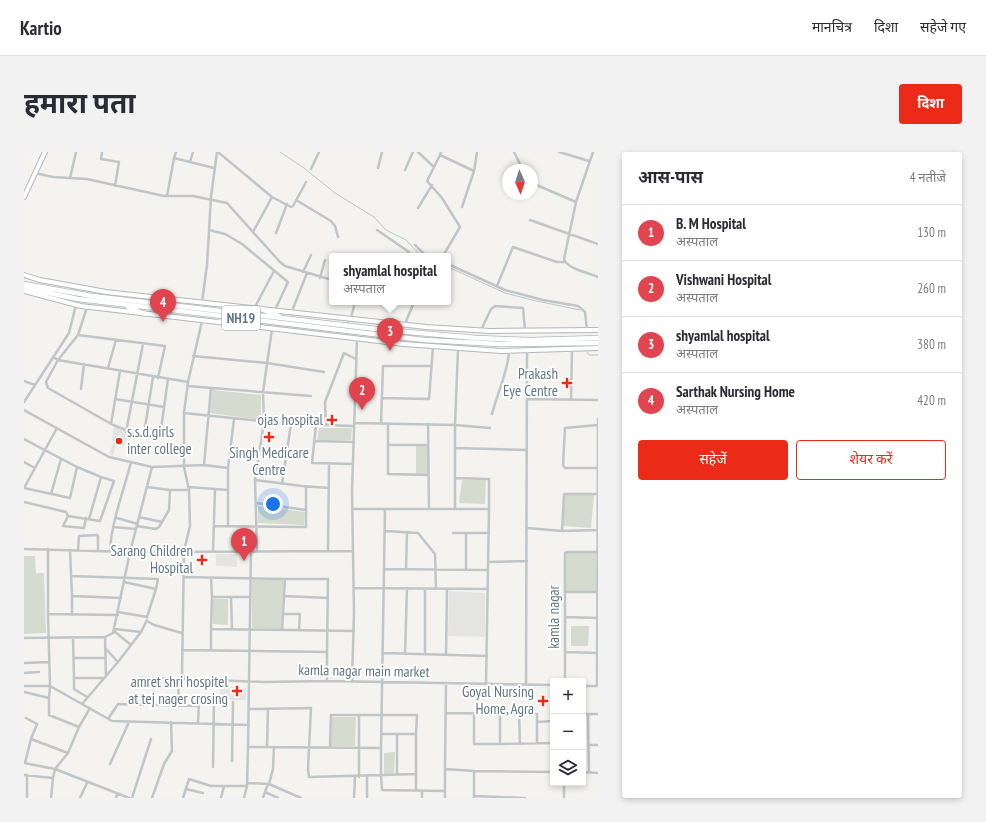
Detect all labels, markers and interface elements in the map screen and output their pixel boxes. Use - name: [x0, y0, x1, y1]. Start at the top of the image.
- text: Kartio: [20, 16, 62, 40]
- text: मानचित्र: [812, 18, 852, 36]
- text: दिशा: [874, 18, 898, 36]
- text: सहेजे गए: [920, 18, 966, 36]
- text: हमारा पता: [24, 84, 135, 121]
- button: दिशा: [899, 84, 962, 124]
- north arrow: [502, 164, 538, 200]
- text: आस-पास: [638, 166, 703, 188]
- text: 4 नतीजे: [910, 169, 946, 186]
- text: B. M Hospital: [676, 214, 746, 233]
- text: 1: [648, 224, 654, 241]
- text: 130 m: [917, 224, 946, 241]
- text: अस्पताल: [676, 233, 718, 250]
- popup: [329, 253, 451, 305]
- text: shyamlal hospital: [343, 261, 437, 280]
- text: Vishwani Hospital: [676, 270, 771, 289]
- text: अस्पताल: [343, 280, 385, 297]
- text: 2: [648, 280, 654, 297]
- text: 260 m: [917, 280, 946, 297]
- pin: 4: [150, 289, 176, 322]
- text: अस्पताल: [676, 289, 718, 306]
- road number: NH19: [222, 306, 260, 330]
- pin: 3: [377, 318, 403, 351]
- text: shyamlal hospital: [676, 326, 770, 345]
- text: 3: [648, 336, 654, 353]
- text: 380 m: [917, 336, 946, 353]
- text: अस्पताल: [676, 345, 718, 362]
- place label: Prakash Eye Centre: [503, 364, 558, 400]
- pin: 2: [349, 377, 375, 410]
- marker: Prakash Eye Centre: [561, 377, 573, 389]
- text: Sarthak Nursing Home: [676, 382, 795, 401]
- text: 4: [648, 392, 654, 409]
- text: 420 m: [917, 392, 946, 409]
- text: अस्पताल: [676, 401, 718, 418]
- place label: ojas hospital: [257, 410, 323, 429]
- marker: ojas hospital: [326, 414, 338, 426]
- place label: s.s.d.girls inter college: [127, 422, 192, 458]
- marker: Singh Medicare Centre: [263, 431, 275, 443]
- marker: s.s.d.girls inter college: [114, 436, 124, 446]
- button: सहेजें: [638, 440, 788, 480]
- button: शेयर करें: [796, 440, 946, 480]
- place label: Singh Medicare Centre: [229, 443, 309, 479]
- your location: [263, 494, 283, 514]
- pin: 1: [231, 528, 257, 561]
- place label: Sarang Children Hospital: [111, 541, 193, 577]
- marker: Sarang Children Hospital: [196, 554, 208, 566]
- street label: kamla nagar: [544, 584, 563, 649]
- street label: kamla nagar main market: [298, 660, 430, 681]
- place label: amret shri hospitel at tej nager crosing: [128, 672, 229, 708]
- map controls: [550, 678, 586, 786]
- button: +: [550, 678, 586, 714]
- place label: Goyal Nursing Home, Agra: [462, 682, 534, 718]
- marker: amret shri hospitel at tej nager crosing: [231, 685, 243, 697]
- marker: Goyal Nursing Home, Agra: [537, 695, 549, 707]
- button: −: [550, 714, 586, 750]
- button: layers: [550, 750, 586, 786]

